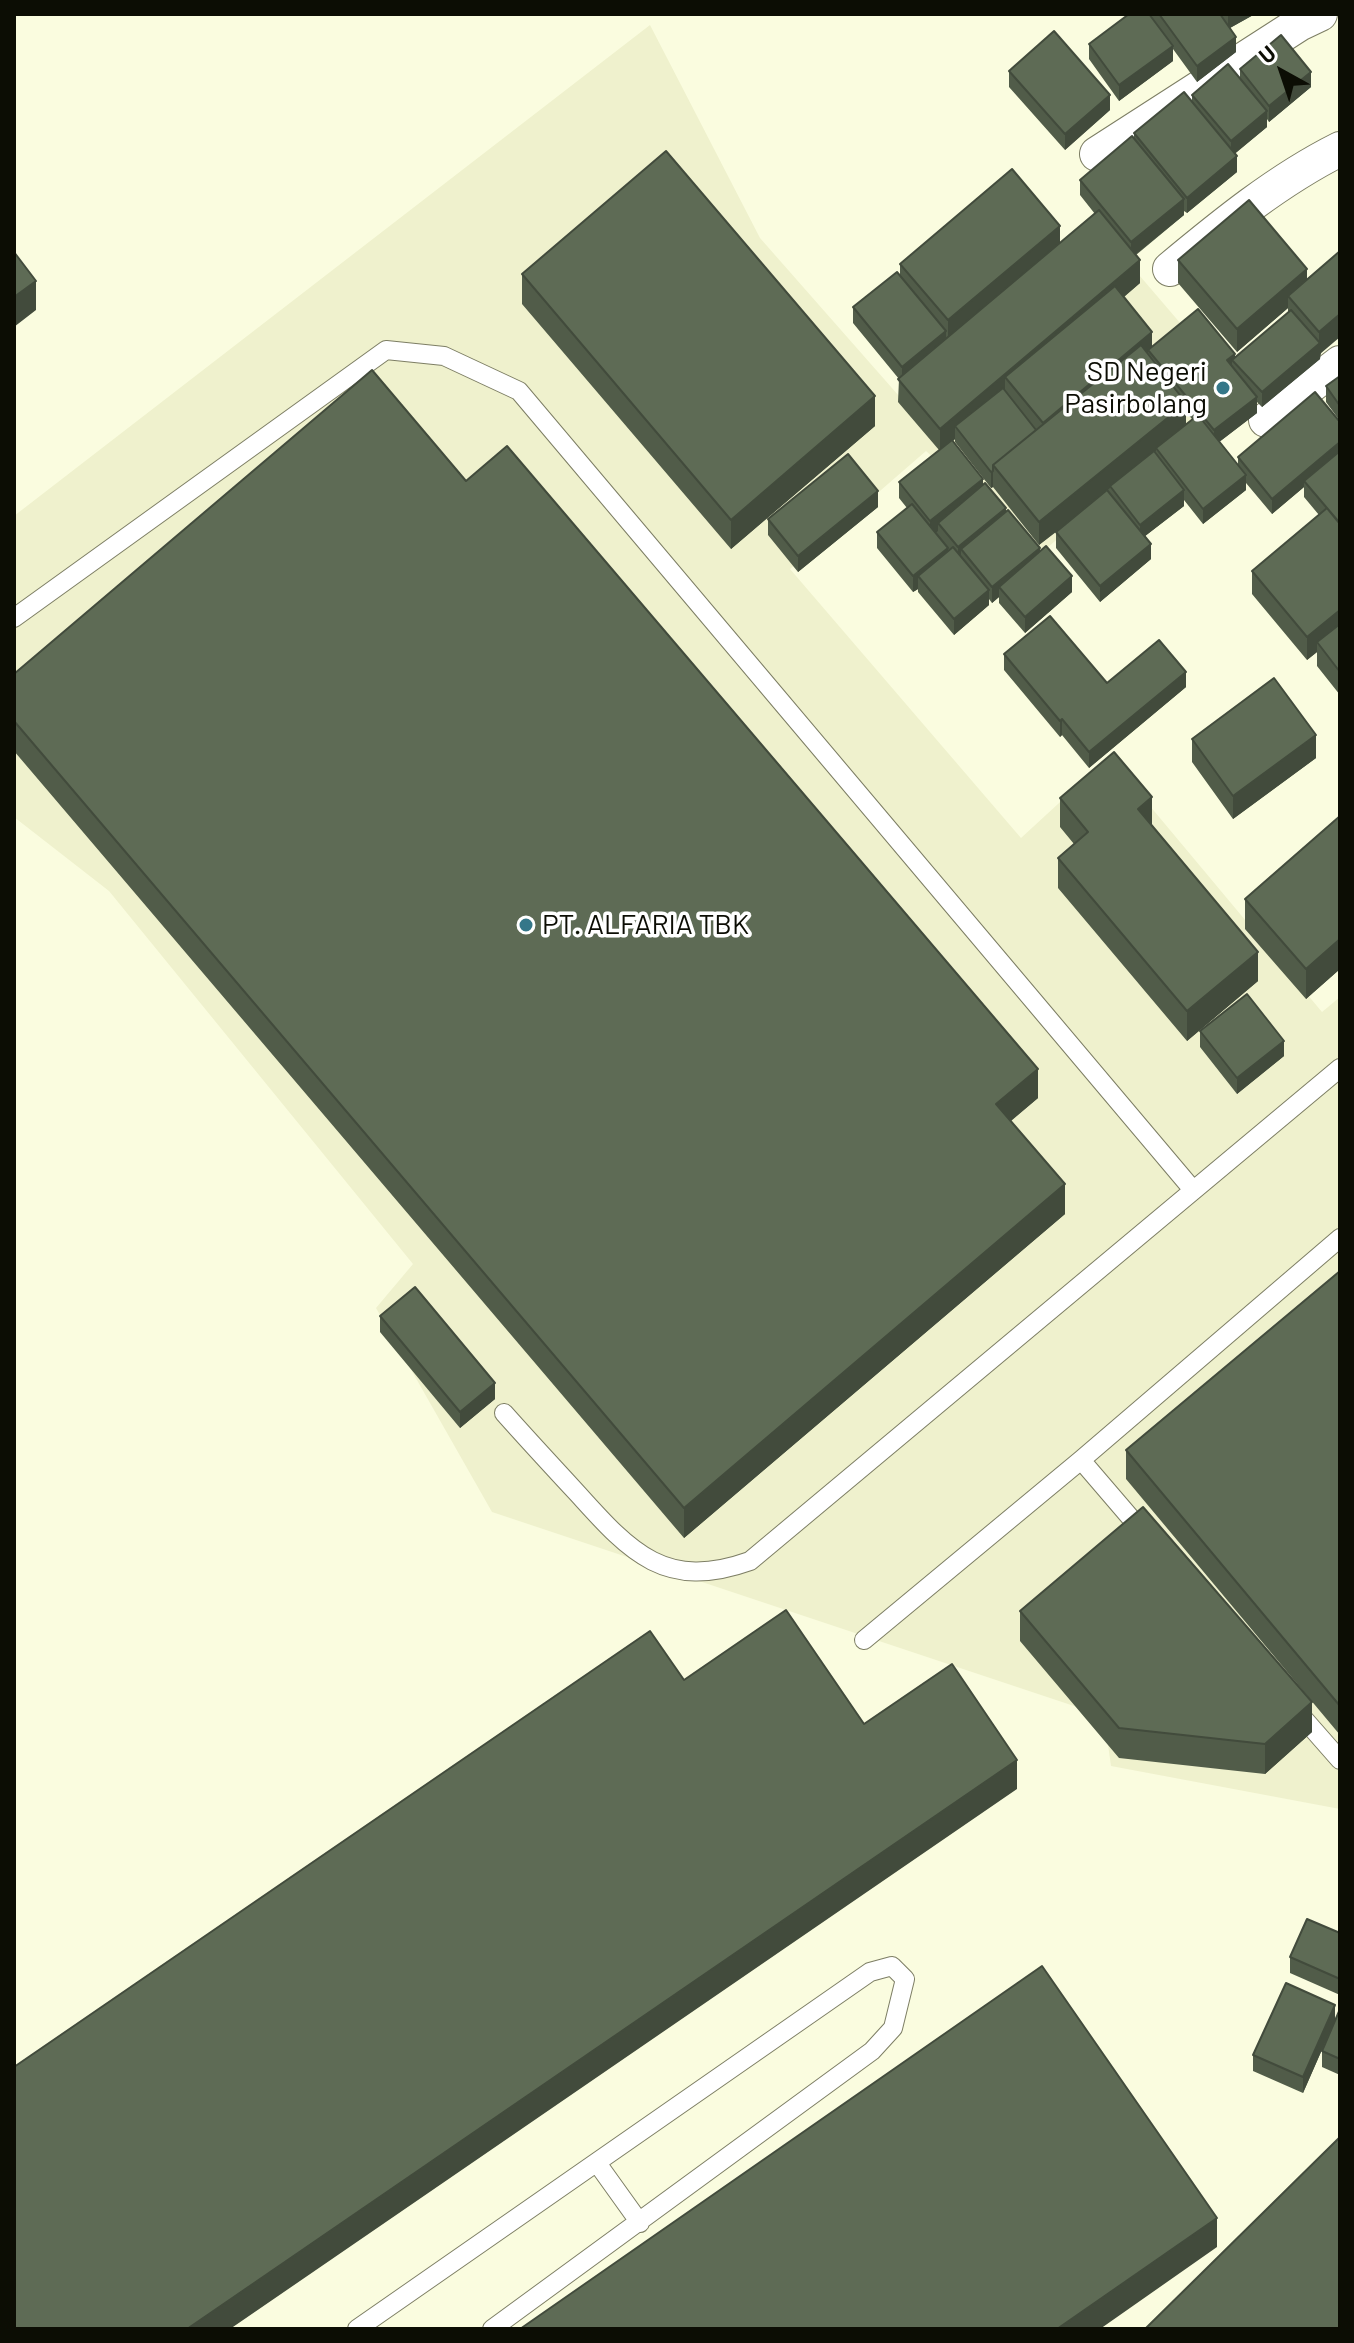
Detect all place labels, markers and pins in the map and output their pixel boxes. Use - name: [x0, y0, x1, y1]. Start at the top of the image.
- place label: SD Negeri Pasirbolang: [1064, 355, 1207, 421]
- marker: SD Negeri Pasirbolang: [1214, 379, 1232, 397]
- place label: PT. ALFARIA TBK: [542, 908, 749, 942]
- marker: PT. ALFARIA TBK: [517, 916, 535, 934]

